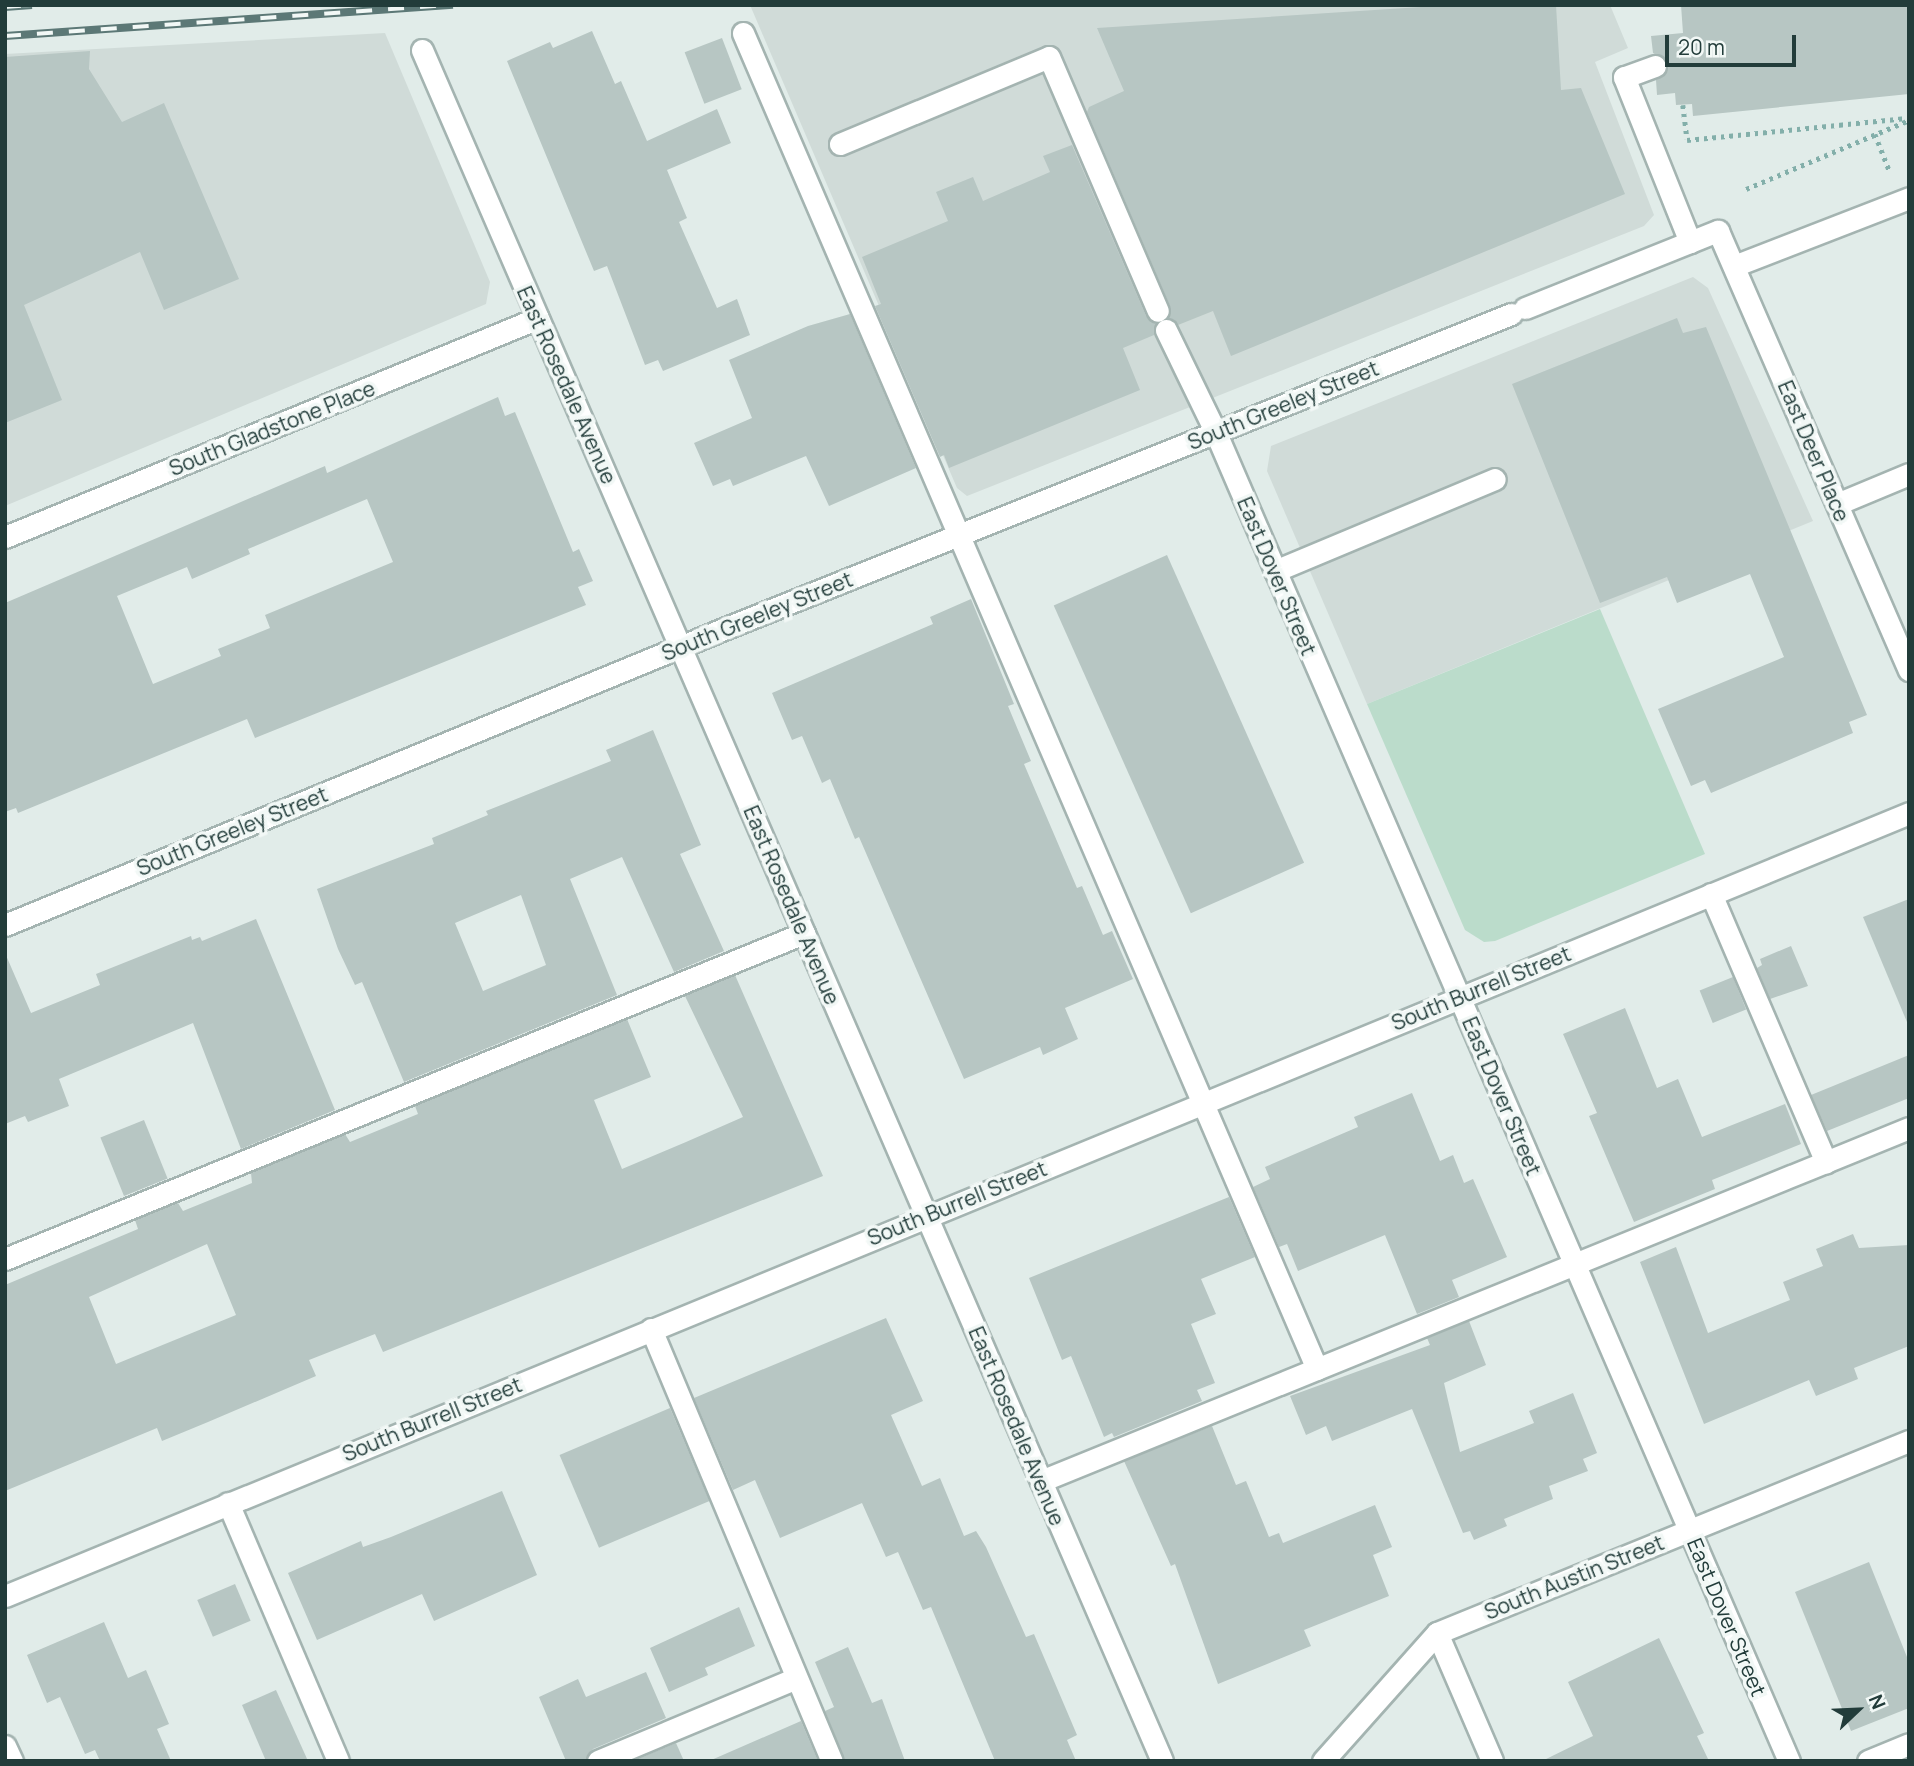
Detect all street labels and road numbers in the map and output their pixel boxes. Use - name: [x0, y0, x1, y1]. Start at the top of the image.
- street label: East Rosedale Avenue: [512, 282, 622, 488]
- street label: South Greeley Street: [1184, 355, 1382, 455]
- street label: South Gladstone Place: [165, 375, 379, 481]
- street label: East Deer Place: [1773, 377, 1855, 525]
- street label: East Dover Street: [1232, 493, 1322, 659]
- street label: South Greeley Street: [658, 566, 856, 666]
- street label: South Greeley Street: [133, 781, 331, 881]
- street label: East Rosedale Avenue: [739, 802, 845, 1008]
- street label: South Burrell Street: [1388, 941, 1574, 1035]
- street label: East Dover Street: [1457, 1013, 1547, 1179]
- street label: South Burrell Street: [864, 1156, 1050, 1250]
- street label: East Rosedale Avenue: [964, 1323, 1070, 1529]
- street label: South Burrell Street: [339, 1372, 525, 1466]
- street label: South Austin Street: [1481, 1529, 1667, 1625]
- street label: East Dover Street: [1682, 1534, 1772, 1700]

